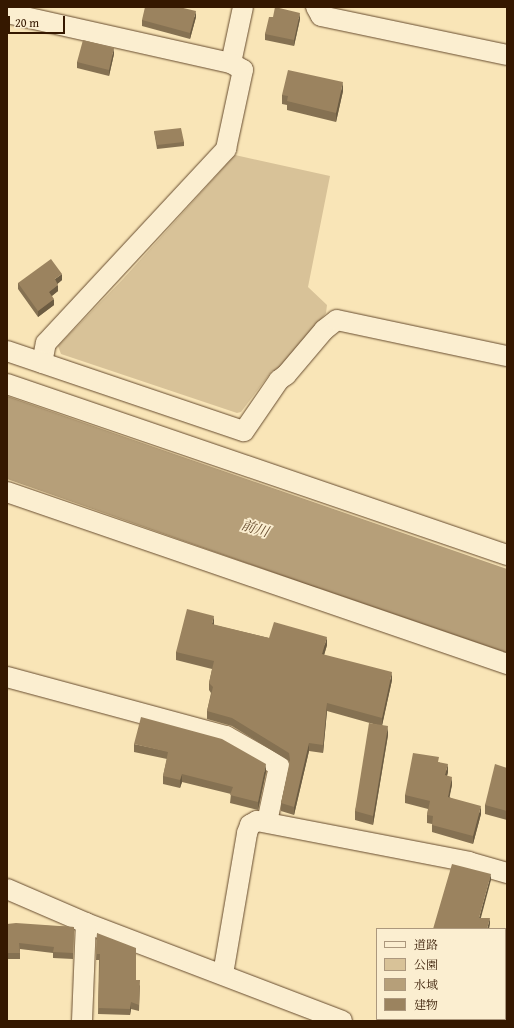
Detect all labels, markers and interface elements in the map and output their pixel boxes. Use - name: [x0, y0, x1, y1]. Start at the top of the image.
- scale bar: [10, 8, 67, 34]
- text: 20 m: [15, 14, 39, 31]
- water label: 前川: [239, 516, 271, 540]
- legend: [376, 928, 506, 1020]
- text: 道路: [414, 936, 438, 953]
- text: 公園: [414, 956, 438, 973]
- text: 水域: [414, 976, 438, 993]
- text: 建物: [414, 996, 438, 1013]

